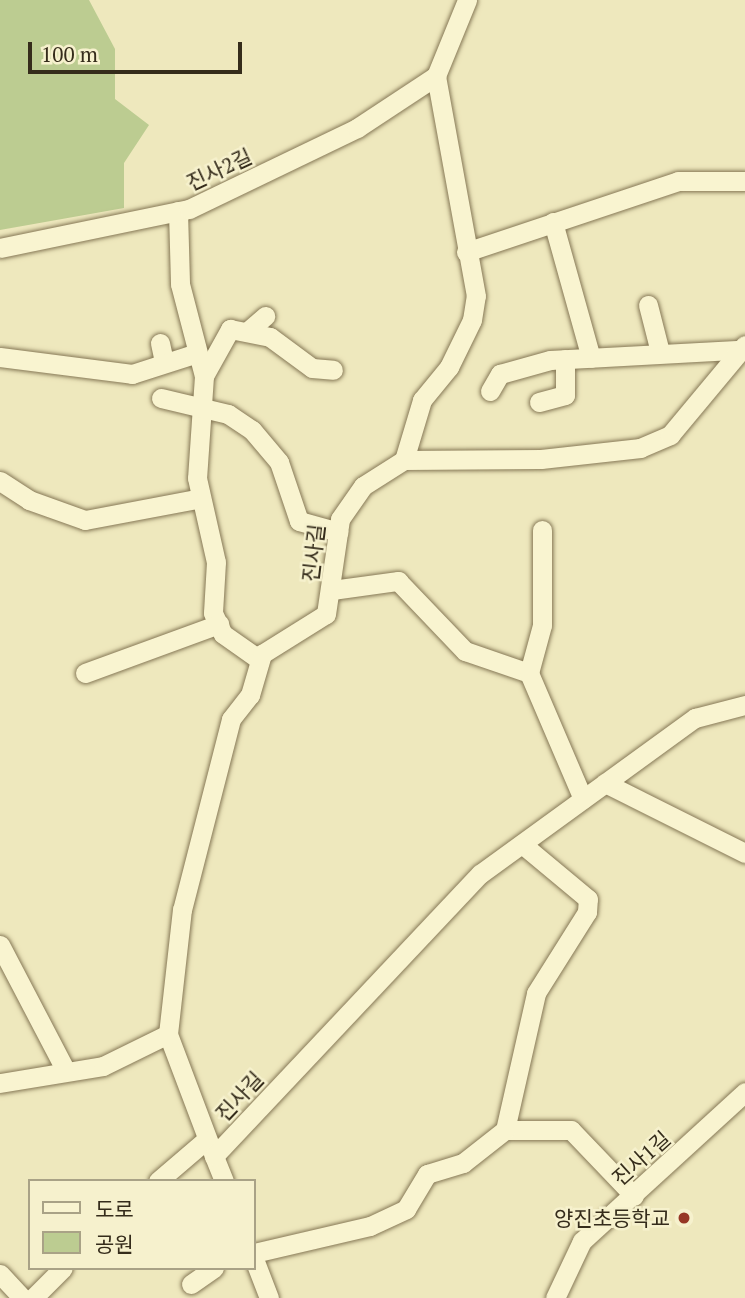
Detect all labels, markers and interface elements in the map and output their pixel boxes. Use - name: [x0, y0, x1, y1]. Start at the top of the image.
- scale bar: [32, 28, 245, 72]
- text: 100 m: [41, 40, 98, 68]
- street label: 진사2길: [182, 143, 256, 195]
- street label: 진사길: [297, 523, 329, 583]
- street label: 진사길: [210, 1066, 268, 1126]
- street label: 진사1길: [607, 1126, 675, 1190]
- legend: [28, 1179, 256, 1270]
- text: 도로: [95, 1195, 134, 1223]
- place label: 양진초등학교: [554, 1205, 670, 1231]
- marker: 양진초등학교: [676, 1210, 692, 1226]
- text: 공원: [95, 1230, 134, 1258]

